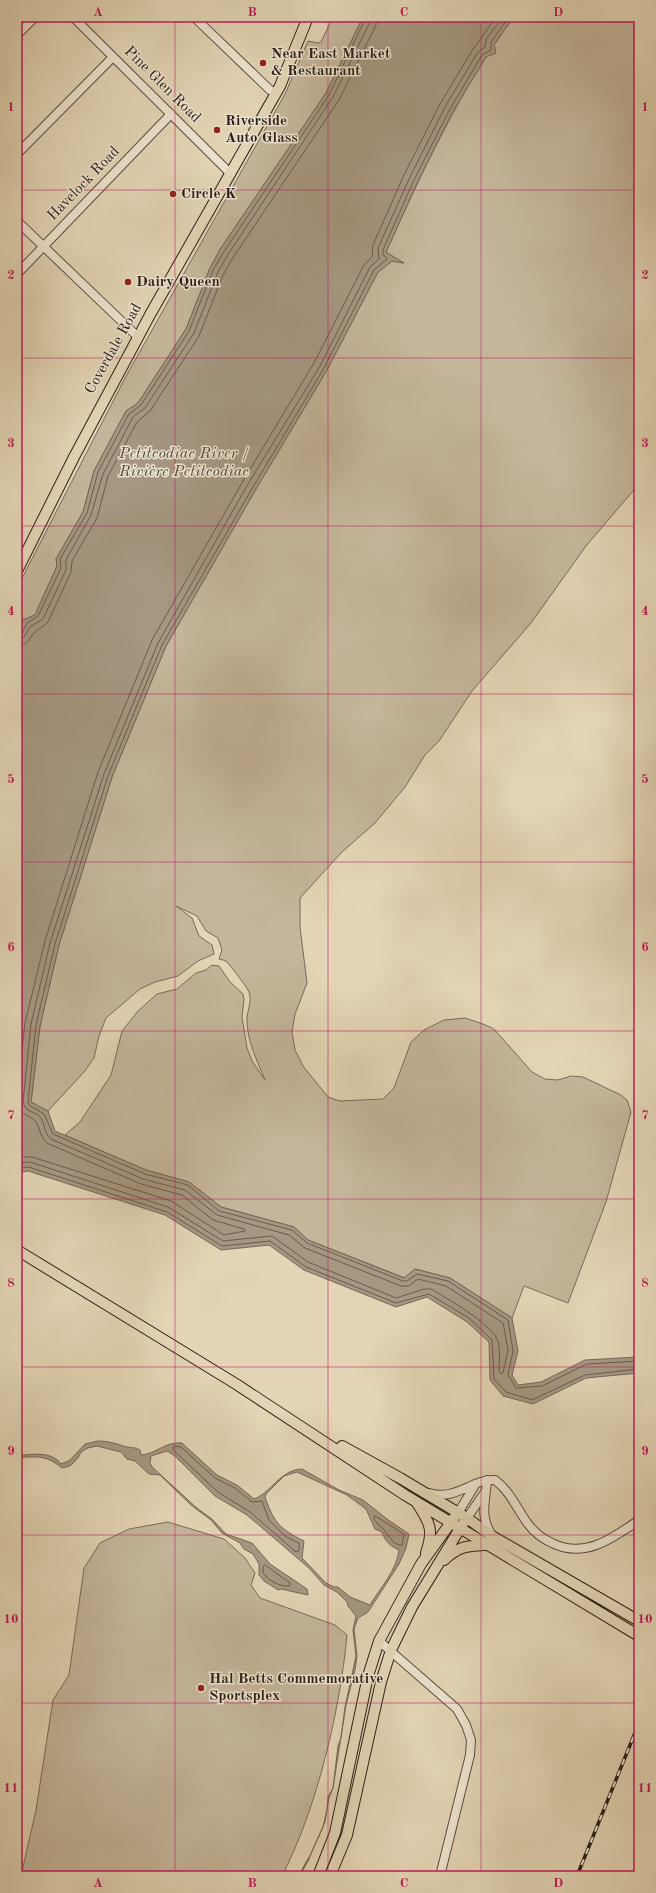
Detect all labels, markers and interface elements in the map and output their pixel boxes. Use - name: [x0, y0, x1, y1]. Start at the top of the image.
- text: A: [93, 6, 103, 19]
- text: B: [247, 6, 257, 19]
- text: C: [400, 6, 408, 19]
- text: D: [553, 6, 563, 19]
- street label: Pine Glen Road: [121, 44, 203, 126]
- place label: Near East Market & Restaurant: [271, 47, 391, 79]
- marker: Near East Market & Restaurant: [258, 58, 268, 68]
- text: 1: [7, 101, 15, 114]
- text: 1: [641, 101, 649, 114]
- place label: Riverside Auto Glass: [225, 114, 298, 146]
- marker: Riverside Auto Glass: [212, 125, 222, 135]
- street label: Havelock Road: [45, 144, 123, 224]
- place label: Circle K: [181, 187, 237, 202]
- marker: Circle K: [168, 189, 178, 199]
- text: 2: [7, 269, 15, 282]
- text: 2: [641, 269, 649, 282]
- place label: Dairy Queen: [136, 275, 220, 290]
- marker: Dairy Queen: [123, 277, 133, 287]
- street label: Coverdale Road: [83, 301, 145, 397]
- text: 3: [7, 437, 15, 450]
- text: 3: [641, 437, 649, 450]
- water label: Petitcodiac River / Rivière Petitcodiac: [118, 446, 249, 480]
- text: 4: [7, 605, 15, 618]
- text: 4: [641, 605, 649, 618]
- text: 5: [7, 773, 15, 786]
- text: 5: [641, 773, 649, 786]
- text: 6: [7, 941, 15, 954]
- text: 6: [641, 941, 649, 954]
- text: 7: [7, 1109, 15, 1122]
- text: 7: [641, 1109, 649, 1122]
- text: 8: [7, 1277, 15, 1290]
- text: 8: [641, 1277, 649, 1290]
- text: 9: [7, 1445, 15, 1458]
- text: 9: [641, 1445, 649, 1458]
- text: 10: [3, 1613, 19, 1626]
- text: 10: [637, 1613, 653, 1626]
- place label: Hal Betts Commemorative Sportsplex: [209, 1672, 383, 1704]
- marker: Hal Betts Commemorative Sportsplex: [196, 1683, 206, 1693]
- text: 11: [3, 1782, 19, 1795]
- text: 11: [637, 1782, 653, 1795]
- text: A: [93, 1877, 103, 1890]
- text: B: [247, 1877, 257, 1890]
- text: C: [400, 1877, 408, 1890]
- text: D: [553, 1877, 563, 1890]

